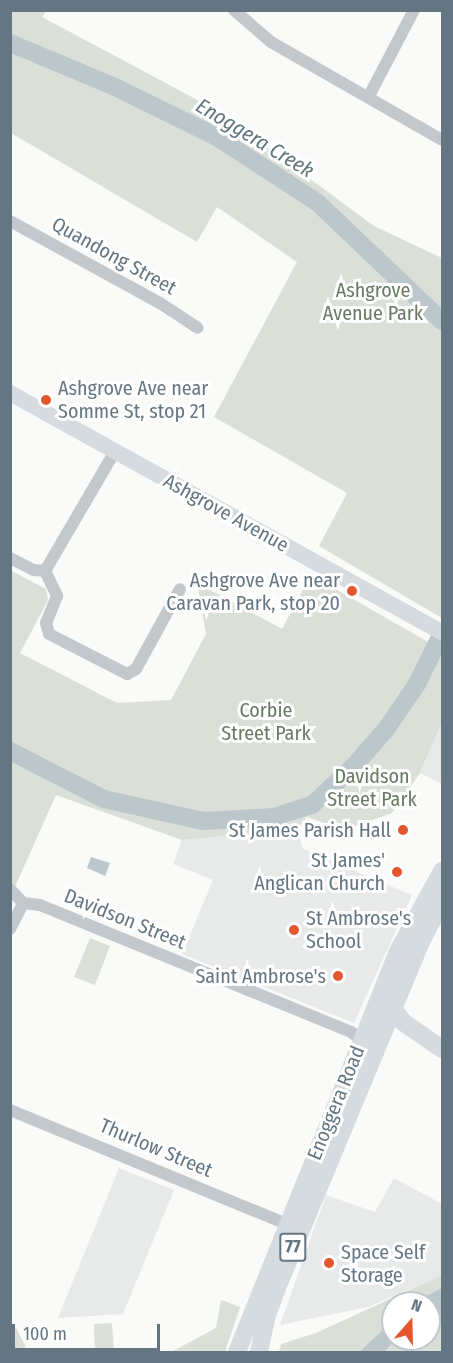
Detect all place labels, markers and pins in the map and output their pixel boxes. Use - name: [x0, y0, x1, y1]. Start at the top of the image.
- place label: Ashgrove Ave near Somme St, stop 21: [58, 376, 208, 423]
- marker: Ashgrove Ave near Somme St, stop 21: [39, 393, 53, 407]
- place label: Ashgrove Ave near Caravan Park, stop 20: [166, 568, 340, 615]
- marker: Ashgrove Ave near Caravan Park, stop 20: [345, 584, 359, 598]
- place label: St James Parish Hall: [229, 818, 391, 842]
- marker: St James Parish Hall: [396, 823, 410, 837]
- place label: St James' Anglican Church: [254, 849, 385, 896]
- marker: St James' Anglican Church: [390, 865, 404, 879]
- place label: St Ambrose's School: [306, 906, 411, 953]
- marker: St Ambrose's School: [287, 923, 301, 937]
- place label: Saint Ambrose's: [195, 964, 326, 988]
- marker: Saint Ambrose's: [331, 969, 345, 983]
- place label: Space Self Storage: [341, 1240, 425, 1287]
- marker: Space Self Storage: [322, 1256, 336, 1270]

